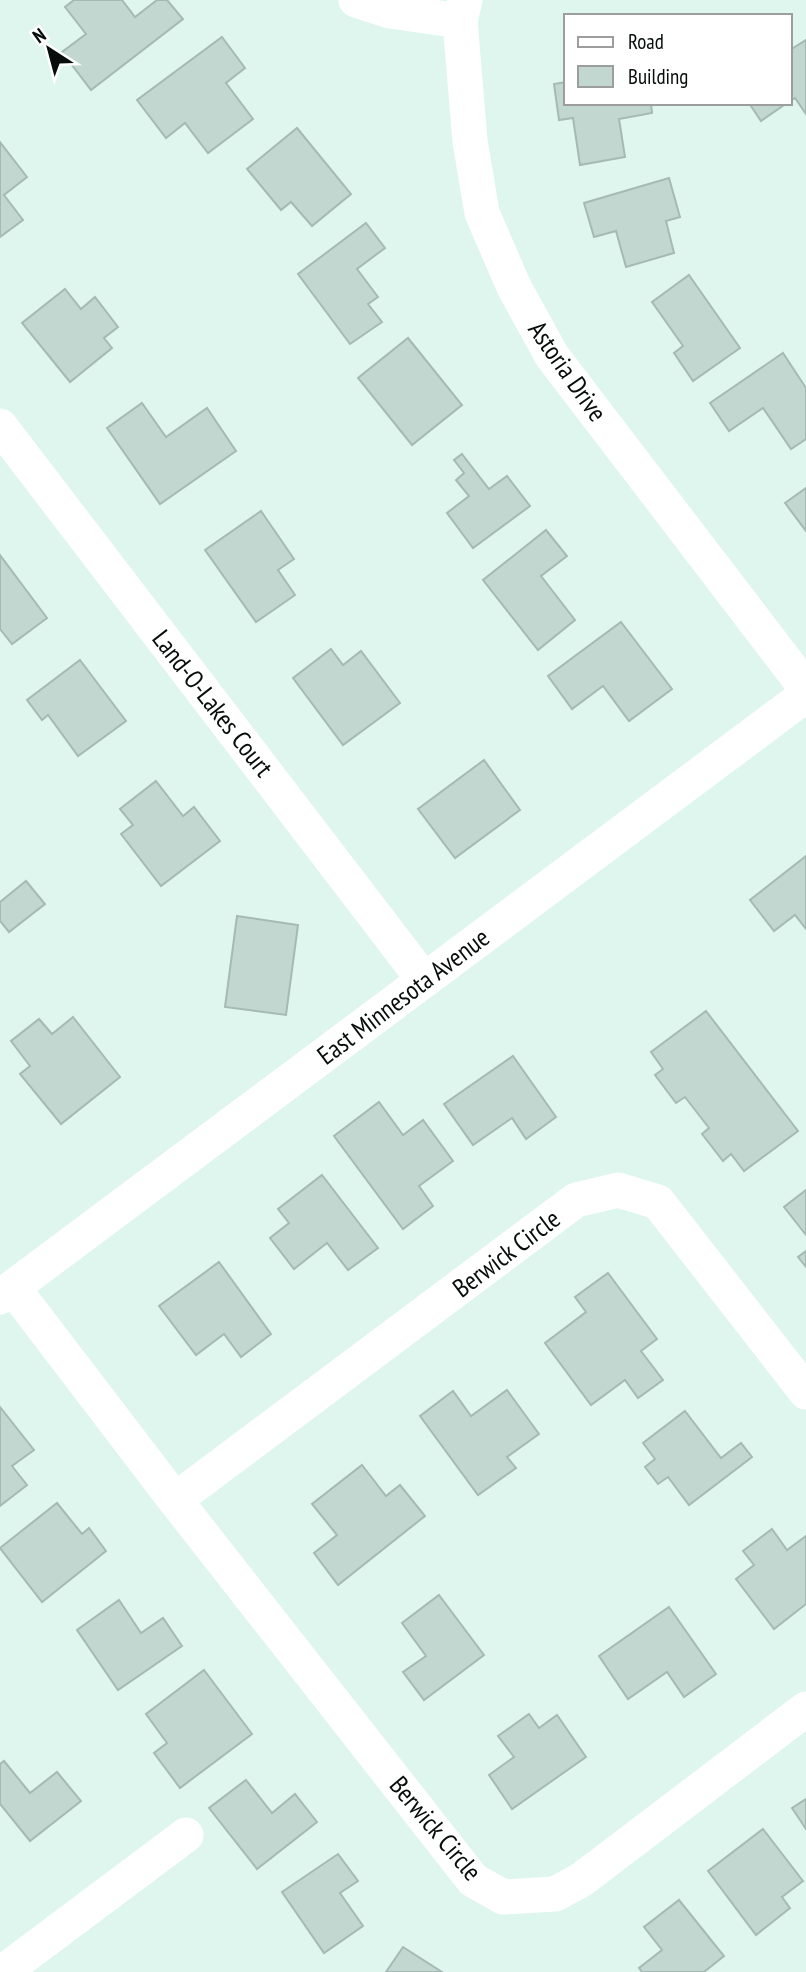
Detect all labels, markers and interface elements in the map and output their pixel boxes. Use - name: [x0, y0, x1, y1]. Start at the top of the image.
- north arrow: [14, 14, 84, 84]
- legend: [564, 14, 792, 105]
- text: N: [28, 23, 50, 48]
- text: Road: [628, 28, 664, 55]
- text: Building: [628, 63, 688, 90]
- street label: Astoria Drive: [521, 314, 615, 428]
- street label: Land-O-Lakes Court: [145, 623, 281, 783]
- street label: East Minnesota Avenue: [310, 921, 496, 1071]
- street label: Berwick Circle: [446, 1202, 566, 1304]
- street label: Berwick Circle: [383, 1769, 489, 1887]

